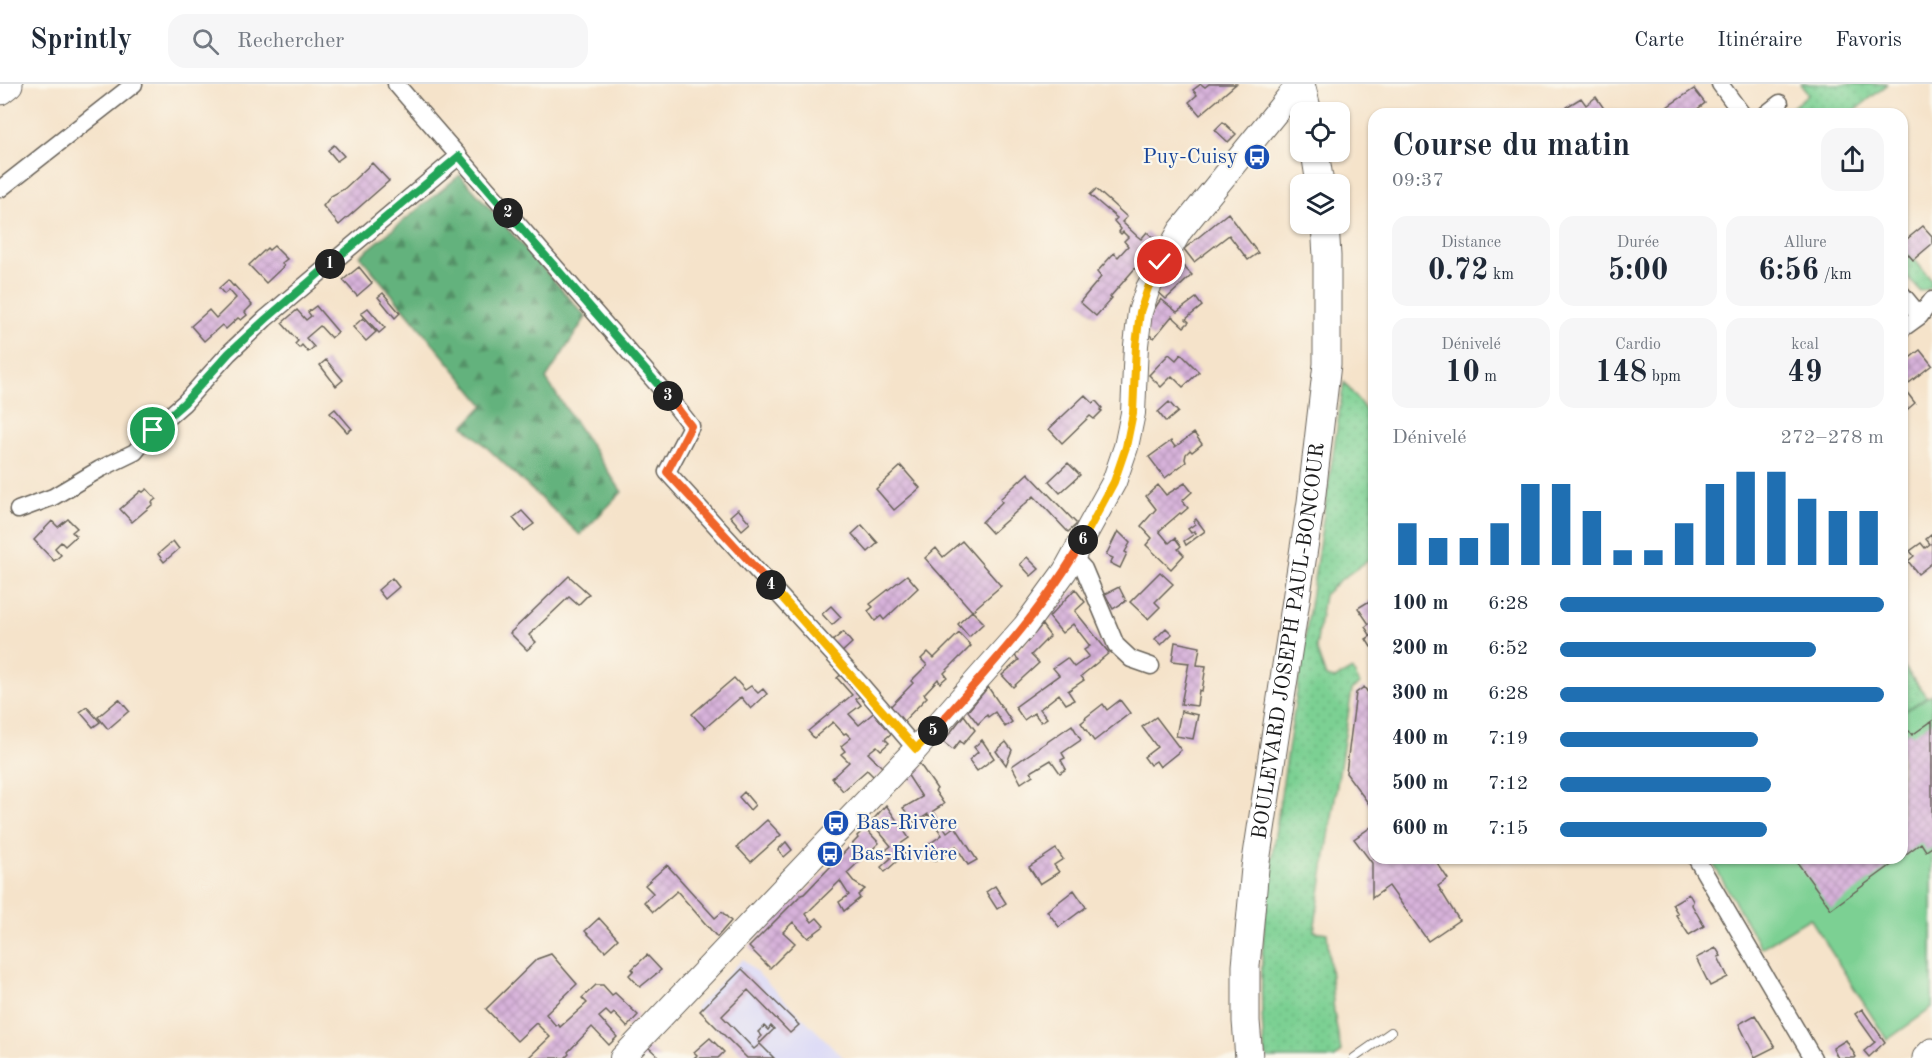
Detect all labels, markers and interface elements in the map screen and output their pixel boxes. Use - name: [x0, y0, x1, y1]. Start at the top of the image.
- search box: [168, 14, 588, 68]
- icon: search: [189, 25, 222, 58]
- text: Sprintly: [30, 27, 132, 55]
- text: Rechercher: [237, 30, 344, 52]
- text: Carte: [1634, 30, 1684, 51]
- text: Itinéraire: [1717, 30, 1803, 51]
- text: Favoris: [1836, 30, 1902, 51]
- map controls: [1290, 102, 1350, 234]
- button: locate: [1290, 102, 1350, 162]
- button: share: [1821, 128, 1884, 191]
- text: Course du matin: [1392, 130, 1630, 163]
- bus stop icon: Puy-Cuisy: [1242, 142, 1272, 172]
- place label: Puy-Cuisy: [1142, 147, 1238, 168]
- text: 09:37: [1392, 171, 1444, 191]
- button: layers: [1290, 174, 1350, 234]
- pin: 2: [493, 198, 523, 228]
- text: 2: [503, 205, 513, 221]
- text: Distance: [1441, 235, 1501, 251]
- text: Durée: [1617, 235, 1659, 251]
- text: Allure: [1783, 235, 1827, 251]
- pin: [1134, 236, 1185, 287]
- icon: check: [1143, 245, 1176, 278]
- pin: 1: [315, 249, 345, 279]
- text: 1: [325, 256, 335, 272]
- text: 0.72: [1428, 256, 1489, 286]
- text: 5:00: [1608, 256, 1668, 286]
- text: 6:56: [1758, 256, 1819, 286]
- text: km: [1489, 267, 1514, 283]
- text: /km: [1819, 267, 1852, 283]
- text: Dénivelé: [1441, 337, 1501, 353]
- text: Cardio: [1615, 337, 1661, 353]
- text: kcal: [1791, 337, 1819, 353]
- text: 10: [1445, 358, 1480, 388]
- text: 148: [1595, 358, 1647, 388]
- text: 49: [1788, 358, 1822, 388]
- text: m: [1480, 369, 1497, 385]
- text: bpm: [1647, 369, 1681, 385]
- pin: 3: [653, 381, 683, 411]
- text: 3: [663, 388, 673, 404]
- pin: [127, 404, 178, 455]
- icon: arrive: [136, 413, 169, 446]
- text: Dénivelé: [1392, 428, 1466, 448]
- text: 272–278 m: [1781, 428, 1884, 448]
- street label: BOULEVARD JOSEPH PAUL-BONCOUR: [1249, 442, 1328, 841]
- pin: 6: [1068, 525, 1098, 555]
- text: 6: [1078, 532, 1088, 548]
- pin: 4: [756, 570, 786, 600]
- text: 4: [766, 577, 776, 593]
- text: 100 m: [1392, 594, 1448, 614]
- text: 6:28: [1488, 594, 1528, 614]
- text: 200 m: [1392, 639, 1448, 659]
- text: 6:52: [1488, 639, 1528, 659]
- text: 300 m: [1392, 684, 1448, 704]
- text: 6:28: [1488, 684, 1528, 704]
- pin: 5: [918, 716, 948, 746]
- text: 5: [928, 723, 938, 739]
- text: 400 m: [1392, 729, 1448, 749]
- text: 7:19: [1488, 729, 1528, 749]
- text: 500 m: [1392, 774, 1448, 794]
- text: 7:12: [1488, 774, 1528, 794]
- bus stop icon: Bas-Rivère: [821, 808, 851, 838]
- place label: Bas-Rivère: [856, 813, 957, 834]
- text: 600 m: [1392, 819, 1448, 839]
- text: 7:15: [1488, 819, 1528, 839]
- bus stop icon: Bas-Rivière: [815, 839, 845, 869]
- place label: Bas-Rivière: [850, 844, 957, 865]

